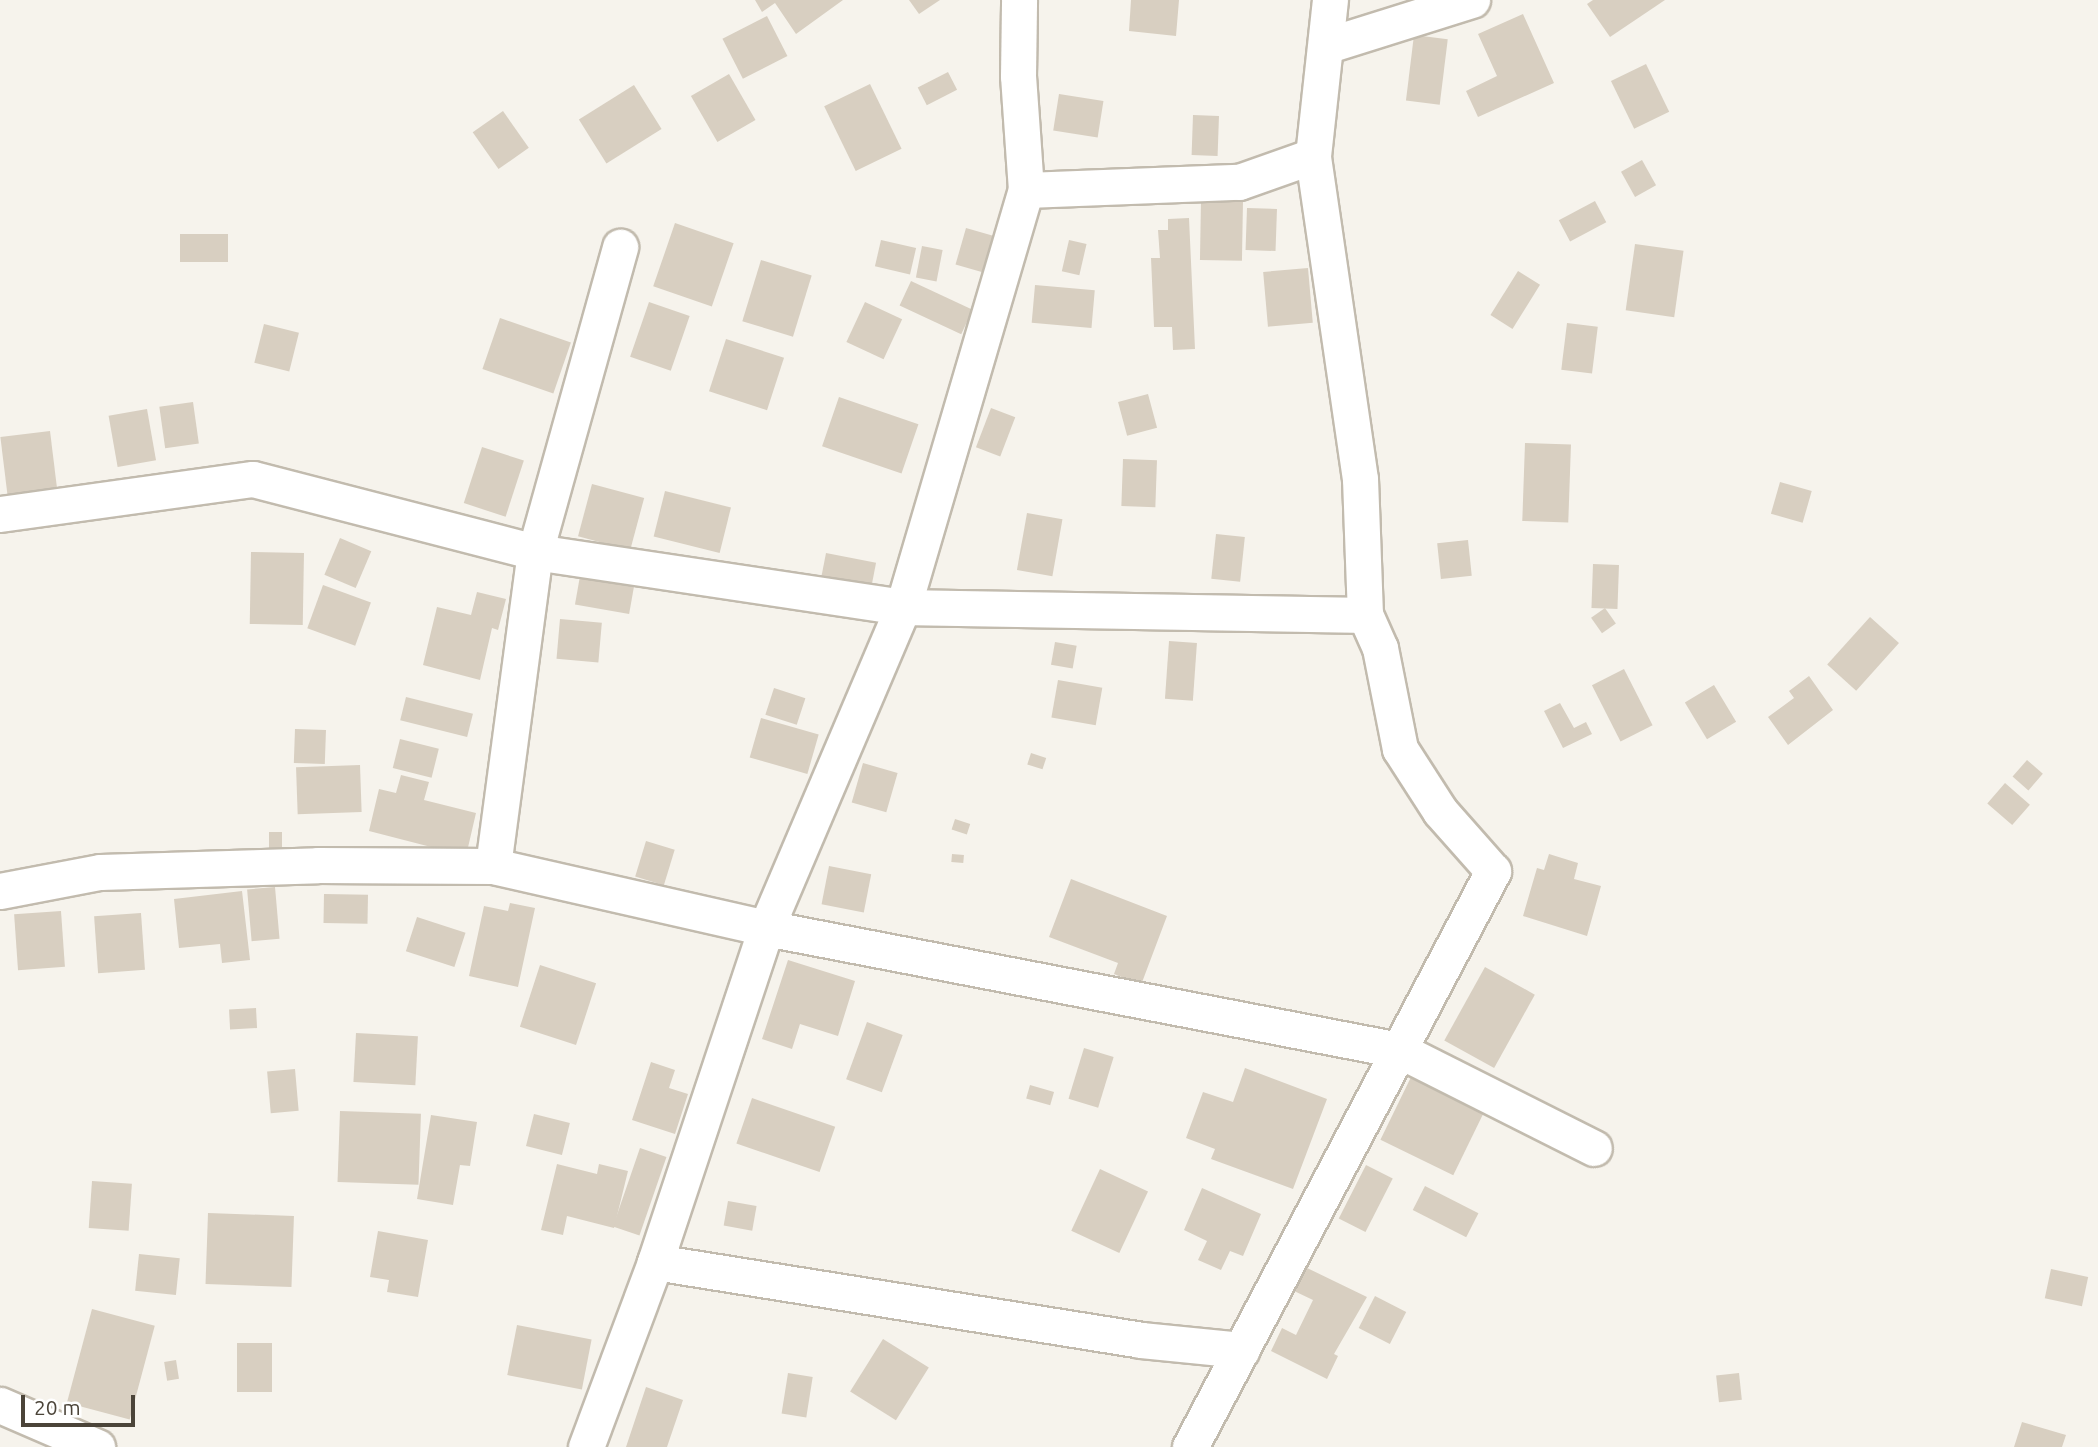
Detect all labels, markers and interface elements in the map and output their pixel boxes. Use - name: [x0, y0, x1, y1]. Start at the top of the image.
- scale bar: [24, 1380, 138, 1424]
- text: 20 m: [34, 1395, 81, 1419]

